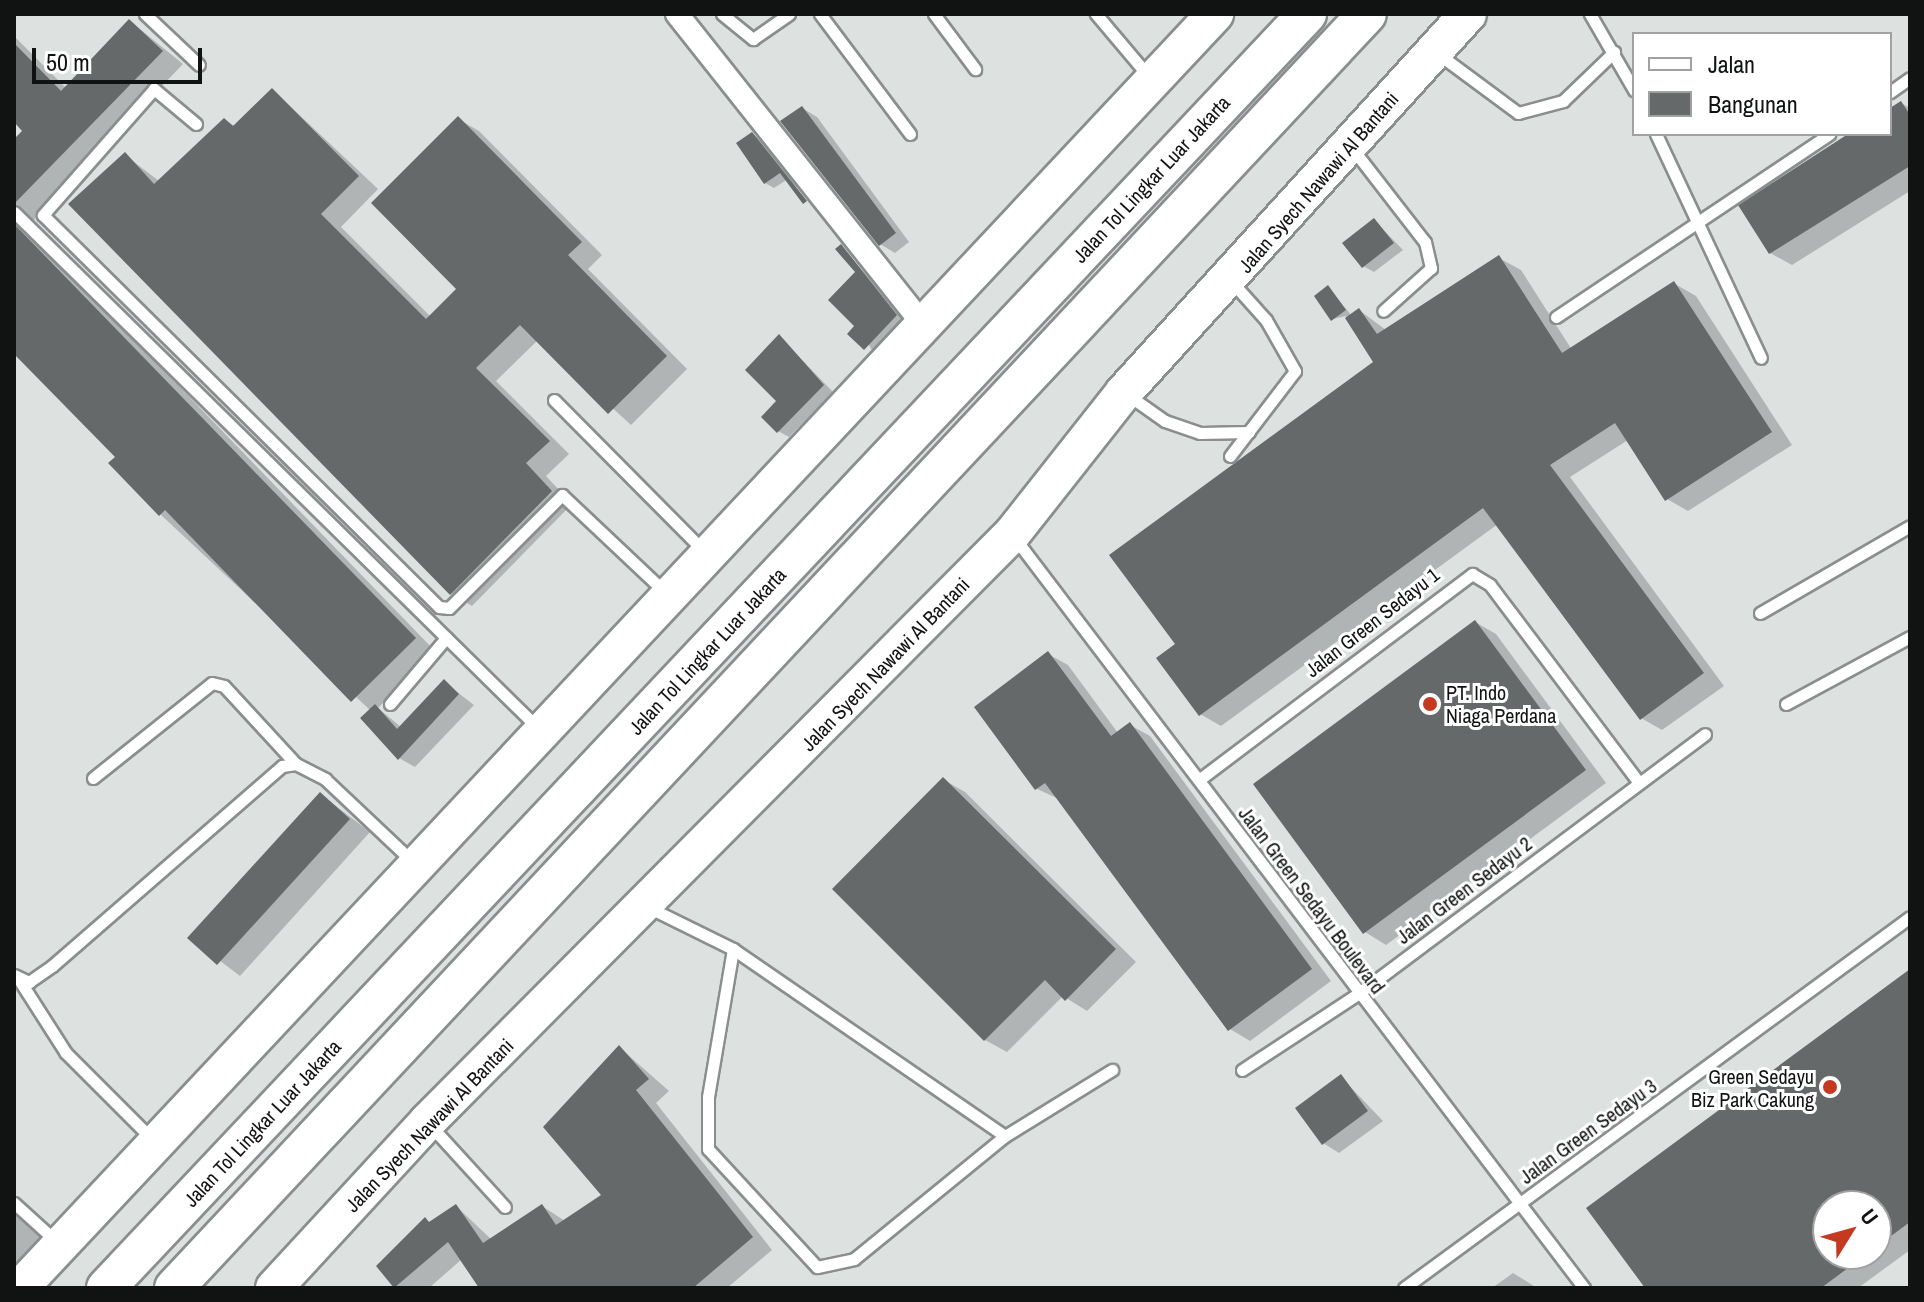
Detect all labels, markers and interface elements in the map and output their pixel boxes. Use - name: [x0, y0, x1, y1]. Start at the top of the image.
- scale bar: [36, 32, 206, 82]
- legend: [1632, 32, 1892, 136]
- text: 50 m: [46, 46, 90, 78]
- text: Jalan: [1708, 48, 1755, 80]
- street label: Jalan Syech Nawawi Al Bantani: [1233, 86, 1403, 278]
- text: Bangunan: [1708, 88, 1798, 120]
- street label: Jalan Tol Lingkar Luar Jakarta: [1067, 90, 1235, 268]
- street label: Jalan Tol Lingkar Luar Jakarta: [623, 562, 791, 740]
- street label: Jalan Green Sedayu 1: [1300, 562, 1444, 682]
- street label: Jalan Syech Nawawi Al Bantani: [796, 572, 974, 756]
- place label: PT. Indo Niaga Perdana: [1446, 680, 1556, 727]
- marker: PT. Indo Niaga Perdana: [1421, 695, 1439, 713]
- street label: Jalan Green Sedayu Boulevard: [1234, 802, 1390, 998]
- street label: Jalan Green Sedayu 2: [1392, 831, 1536, 949]
- street label: Jalan Syech Nawawi Al Bantani: [340, 1033, 518, 1217]
- street label: Jalan Tol Lingkar Luar Jakarta: [178, 1034, 346, 1212]
- place label: Green Sedayu Biz Park Cakung: [1691, 1064, 1814, 1111]
- street label: Jalan Green Sedayu 3: [1515, 1073, 1661, 1189]
- marker: Green Sedayu Biz Park Cakung: [1821, 1078, 1839, 1096]
- north arrow: [1812, 1190, 1892, 1270]
- text: U: [1854, 1203, 1885, 1231]

